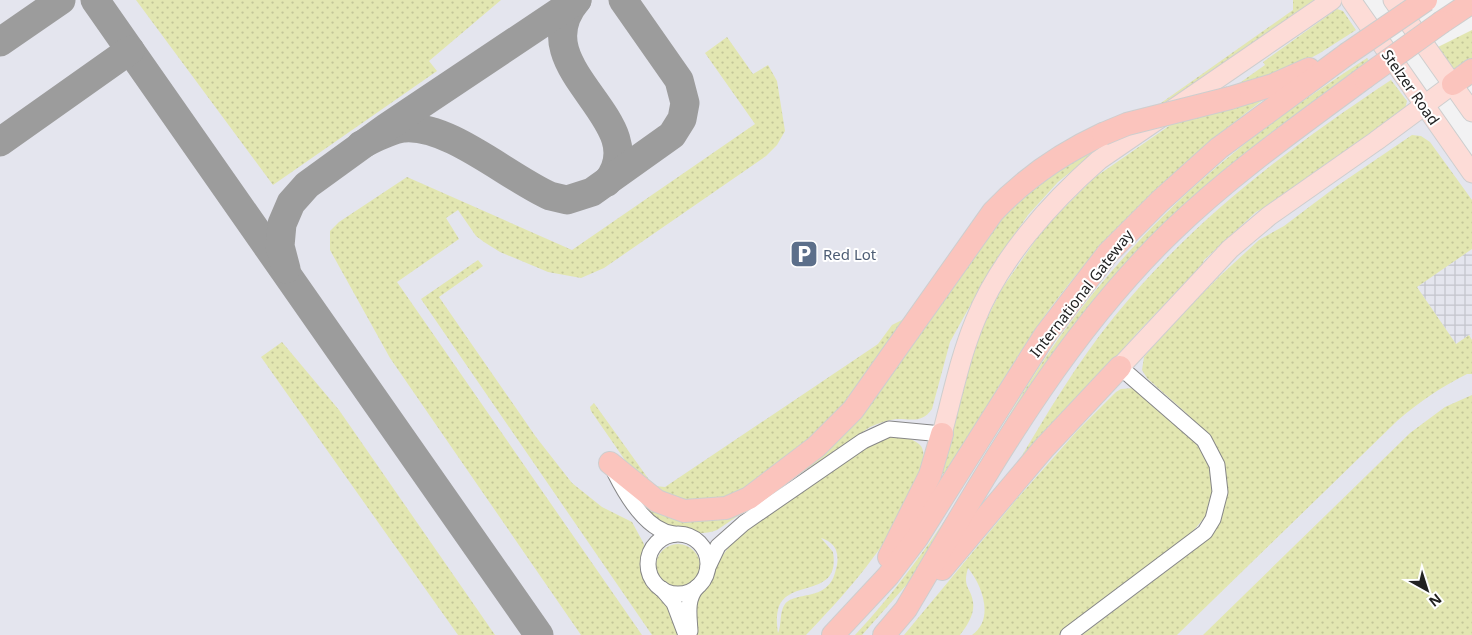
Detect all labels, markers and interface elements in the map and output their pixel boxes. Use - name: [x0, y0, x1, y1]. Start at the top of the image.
- street label: Stelzer Road: [1378, 45, 1444, 129]
- street label: International Gateway: [1025, 225, 1137, 361]
- parking icon: Red Lot: [789, 239, 819, 269]
- place label: Red Lot: [823, 244, 877, 264]
- north arrow: [1402, 565, 1452, 615]
- text: N: [1425, 590, 1446, 611]

